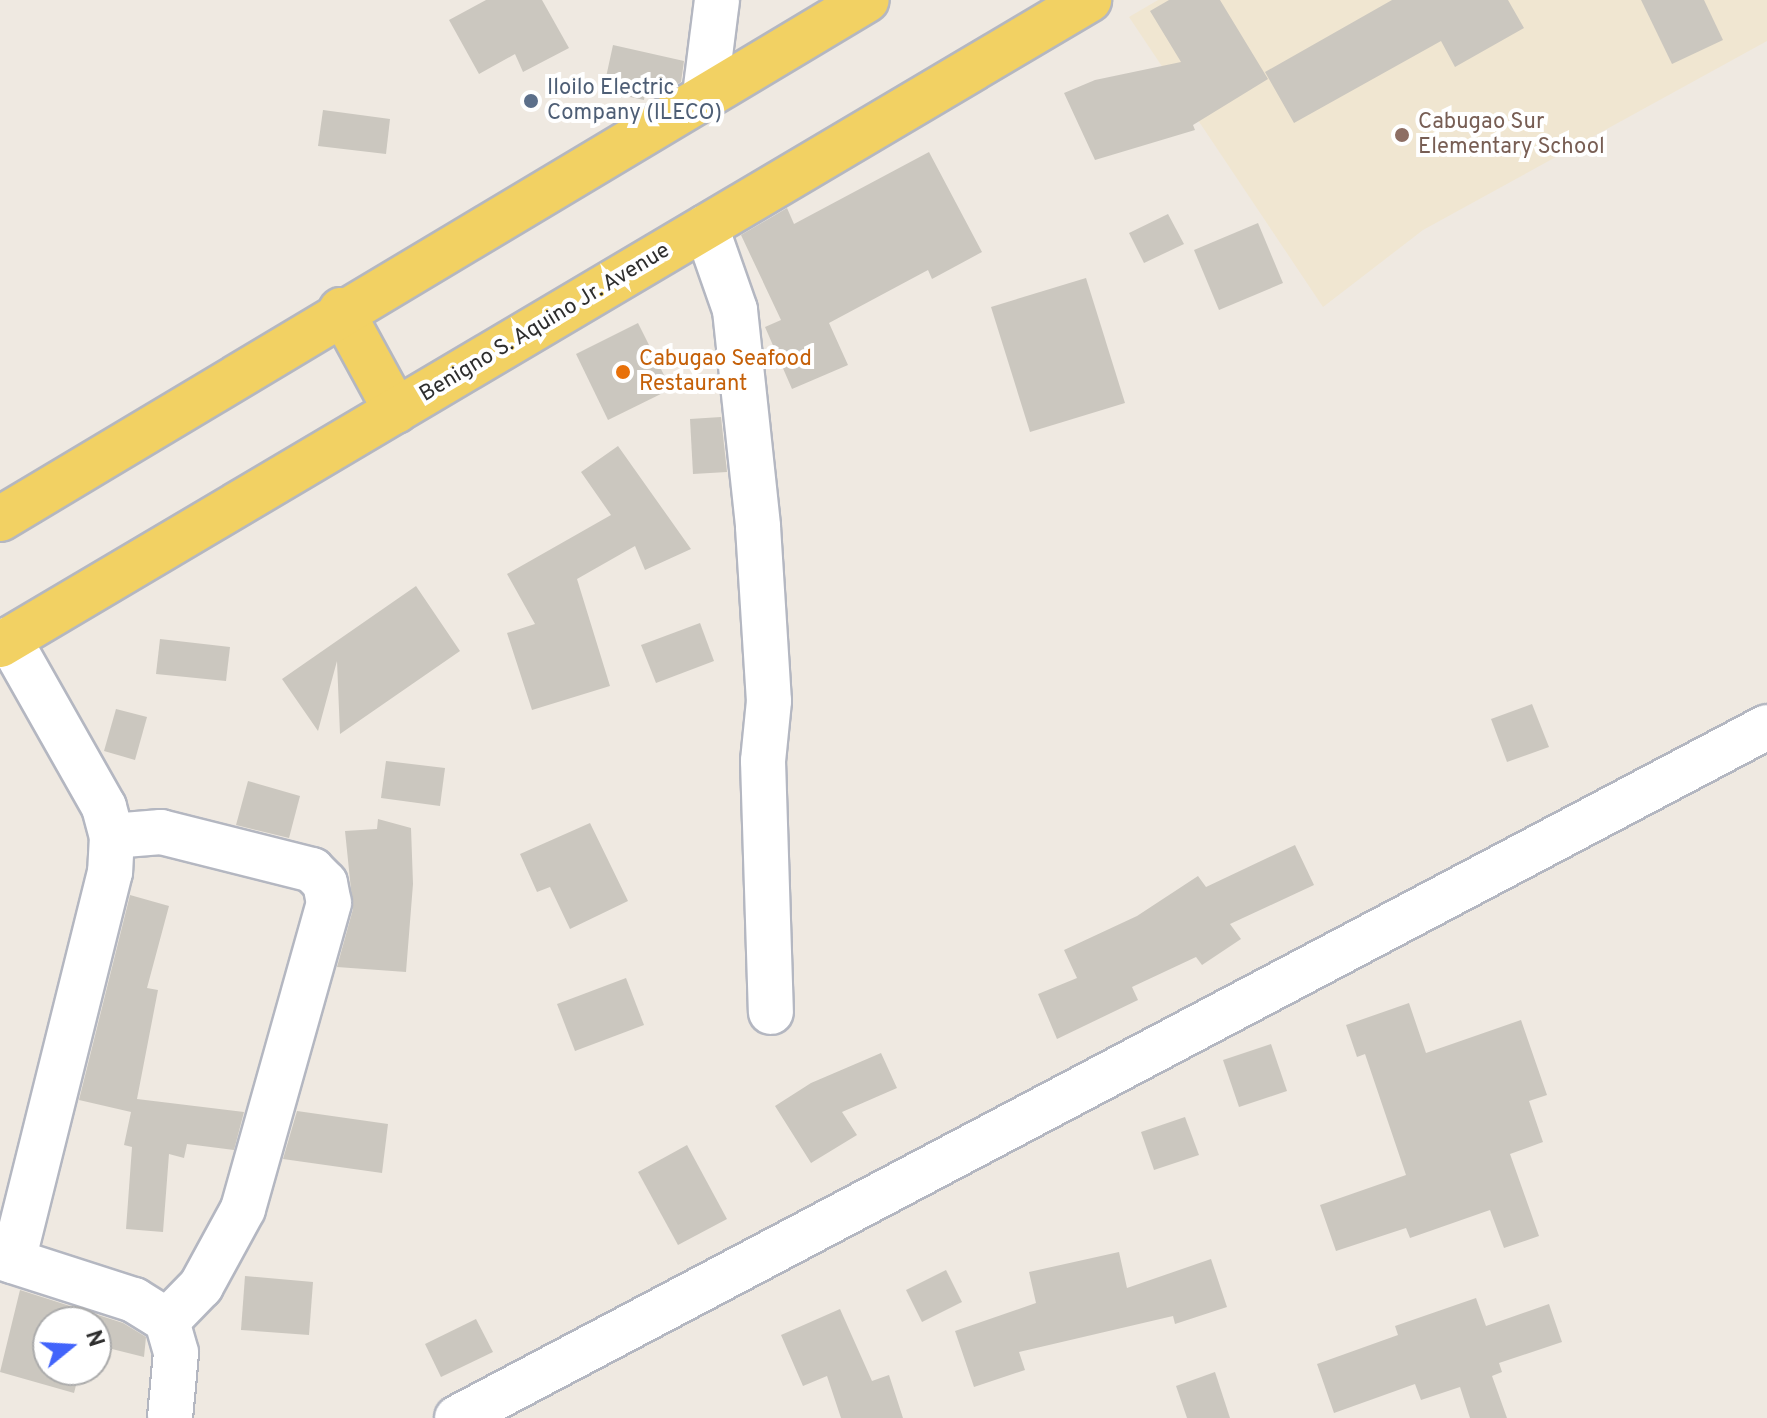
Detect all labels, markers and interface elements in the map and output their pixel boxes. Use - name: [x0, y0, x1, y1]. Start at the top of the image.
- place label: Iloilo Electric Company (ILECO): [547, 75, 722, 126]
- marker: Iloilo Electric Company (ILECO): [522, 92, 540, 110]
- place label: Cabugao Sur Elementary School: [1418, 109, 1605, 160]
- marker: Cabugao Sur Elementary School: [1393, 126, 1411, 144]
- street label: Benigno S. Aquino Jr. Avenue: [414, 237, 676, 409]
- place label: Cabugao Seafood Restaurant: [639, 346, 812, 398]
- marker: Cabugao Seafood Restaurant: [614, 363, 632, 381]
- north arrow: [32, 1306, 112, 1386]
- text: N: [78, 1327, 109, 1351]

